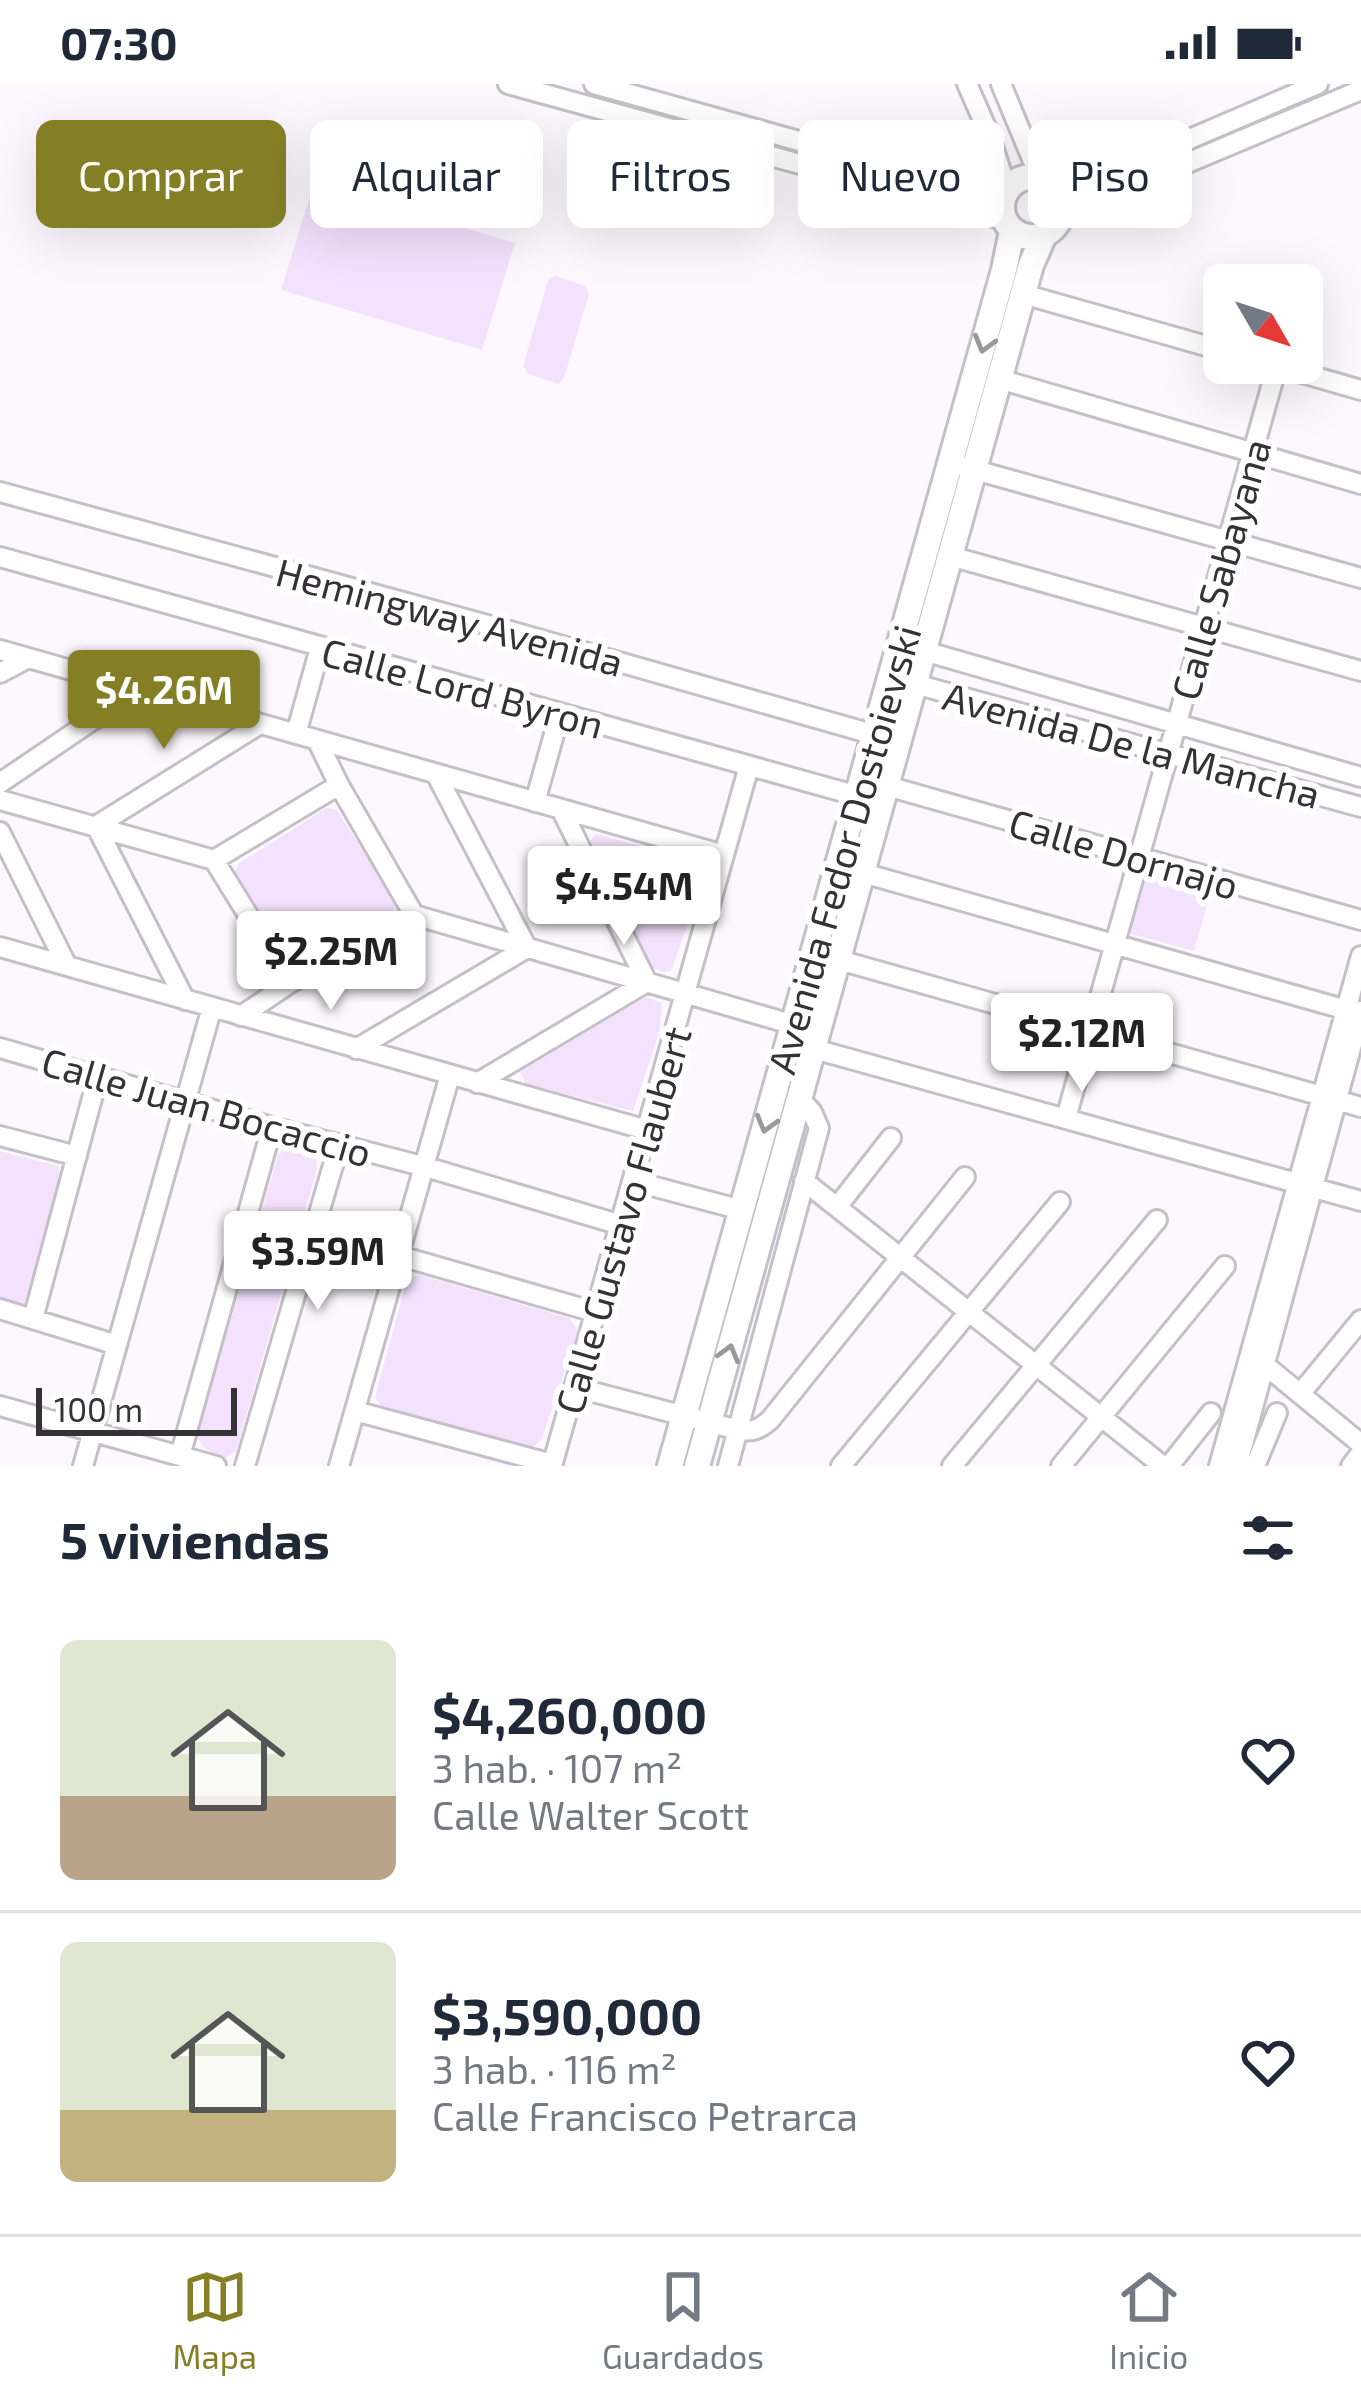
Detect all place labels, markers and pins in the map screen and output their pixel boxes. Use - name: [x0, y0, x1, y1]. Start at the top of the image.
- pin: $4.26M: [66, 650, 262, 752]
- pin: $4.54M: [526, 846, 722, 948]
- pin: $2.25M: [233, 911, 429, 1013]
- pin: $2.12M: [984, 993, 1180, 1095]
- pin: $3.59M: [220, 1211, 416, 1313]

